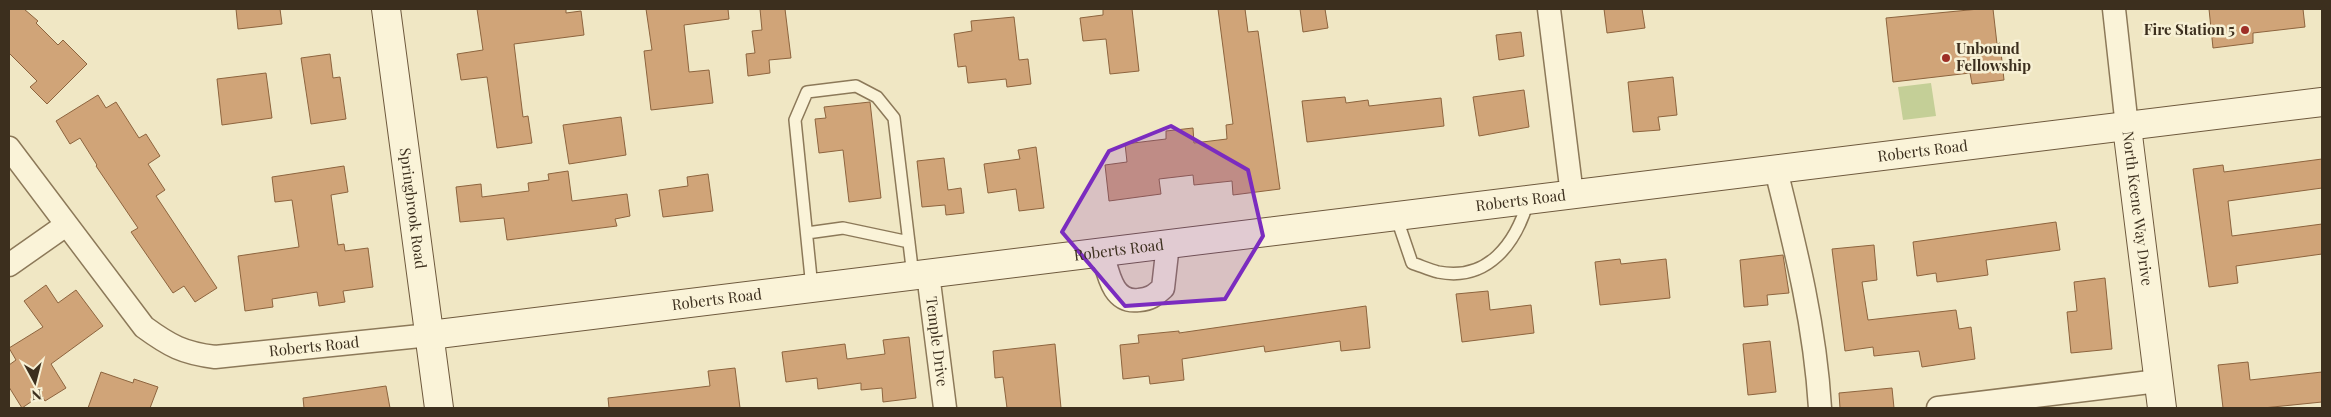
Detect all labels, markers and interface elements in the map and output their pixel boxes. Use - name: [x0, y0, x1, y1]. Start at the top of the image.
- place label: Fire Station 5: [2144, 19, 2235, 39]
- marker: Fire Station 5: [2239, 24, 2251, 36]
- place label: Unbound Fellowship: [1956, 38, 2031, 75]
- marker: Unbound Fellowship: [1940, 52, 1952, 64]
- street label: North Keene Way Drive: [2119, 130, 2158, 287]
- street label: Roberts Road: [1876, 135, 1969, 166]
- street label: Springbrook Road: [396, 146, 431, 270]
- street label: Roberts Road: [1474, 184, 1567, 215]
- street label: Roberts Road: [1072, 234, 1165, 265]
- street label: Roberts Road: [671, 283, 763, 314]
- street label: Temple Drive: [922, 295, 953, 388]
- street label: Roberts Road: [268, 331, 360, 360]
- north arrow: [10, 357, 60, 407]
- text: N: [30, 385, 43, 405]

